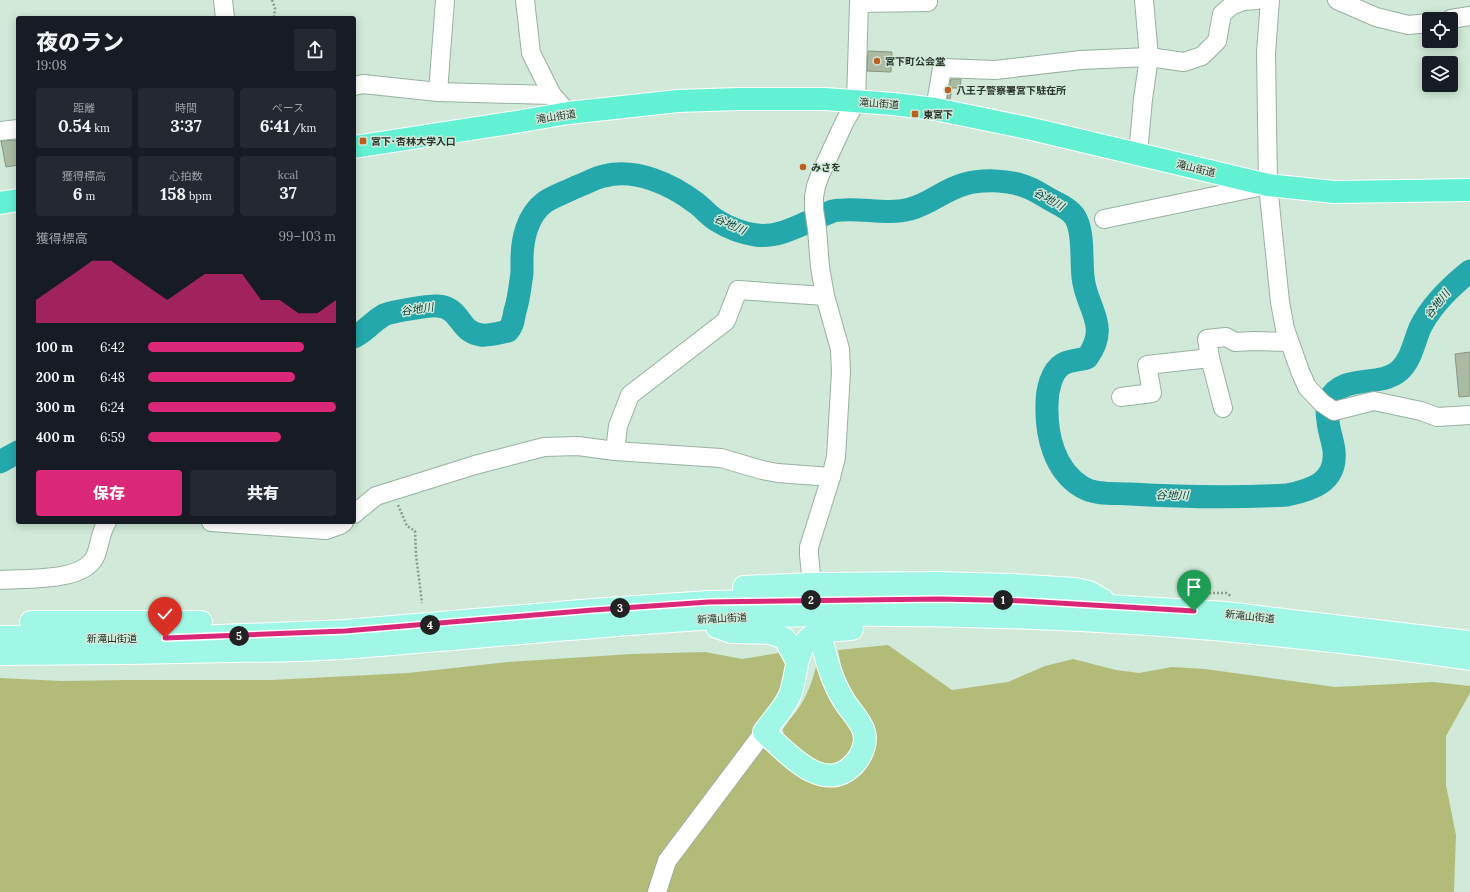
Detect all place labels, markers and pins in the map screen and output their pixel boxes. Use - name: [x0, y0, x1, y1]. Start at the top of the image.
- place label: 宮下町公会堂: [885, 55, 945, 68]
- marker: 宮下町公会堂: [872, 56, 882, 66]
- place label: 八王子警察署宮下駐在所: [956, 84, 1066, 97]
- marker: 八王子警察署宮下駐在所: [943, 85, 953, 95]
- place label: 東宮下: [923, 108, 953, 121]
- marker: 東宮下: [910, 109, 920, 119]
- place label: 宮下･杏林大学入口: [371, 135, 456, 148]
- marker: 宮下･杏林大学入口: [358, 136, 368, 146]
- place label: みさを: [811, 161, 841, 174]
- marker: みさを: [798, 162, 808, 172]
- pin: [1177, 570, 1211, 611]
- pin: 2: [801, 590, 821, 610]
- pin: 1: [993, 590, 1013, 610]
- pin: [148, 597, 182, 638]
- pin: 3: [610, 598, 630, 618]
- pin: 4: [420, 615, 440, 635]
- pin: 5: [229, 626, 249, 646]

